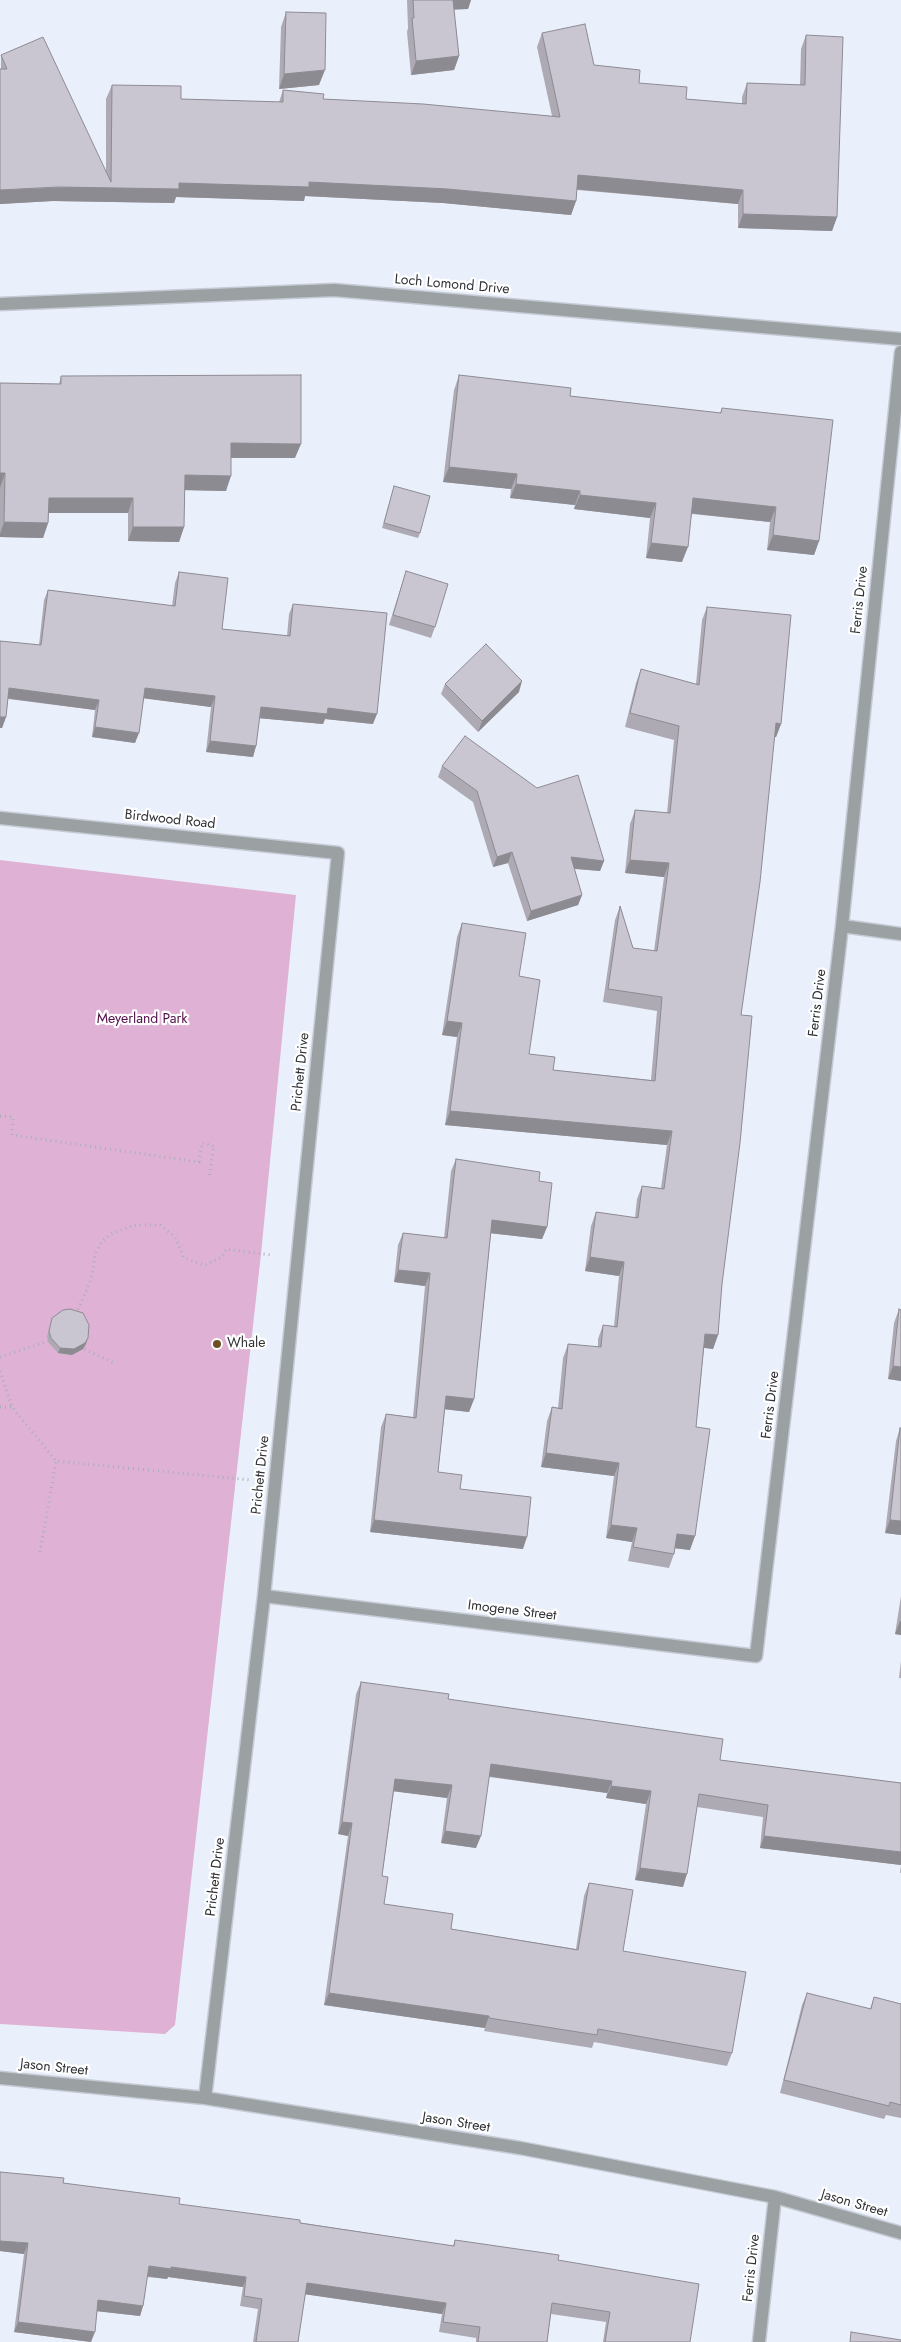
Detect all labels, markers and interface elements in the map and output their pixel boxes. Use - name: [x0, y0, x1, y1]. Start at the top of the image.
- street label: Loch Lomond Drive: [394, 272, 510, 298]
- street label: Ferris Drive: [848, 565, 872, 635]
- street label: Birdwood Road: [124, 807, 216, 833]
- street label: Ferris Drive: [806, 968, 830, 1038]
- park label: Meyerland Park: [97, 1012, 187, 1028]
- street label: Prichett Drive: [289, 1032, 313, 1112]
- place label: Whale: [227, 1336, 265, 1352]
- marker: Whale: [211, 1338, 223, 1350]
- street label: Ferris Drive: [759, 1370, 783, 1440]
- street label: Prichett Drive: [249, 1435, 273, 1515]
- street label: Imogene Street: [467, 1597, 557, 1625]
- street label: Prichett Drive: [203, 1837, 229, 1917]
- street label: Jason Street: [19, 2056, 89, 2080]
- street label: Jason Street: [421, 2109, 491, 2137]
- street label: Jason Street: [819, 2187, 889, 2221]
- street label: Ferris Drive: [740, 2233, 764, 2303]

